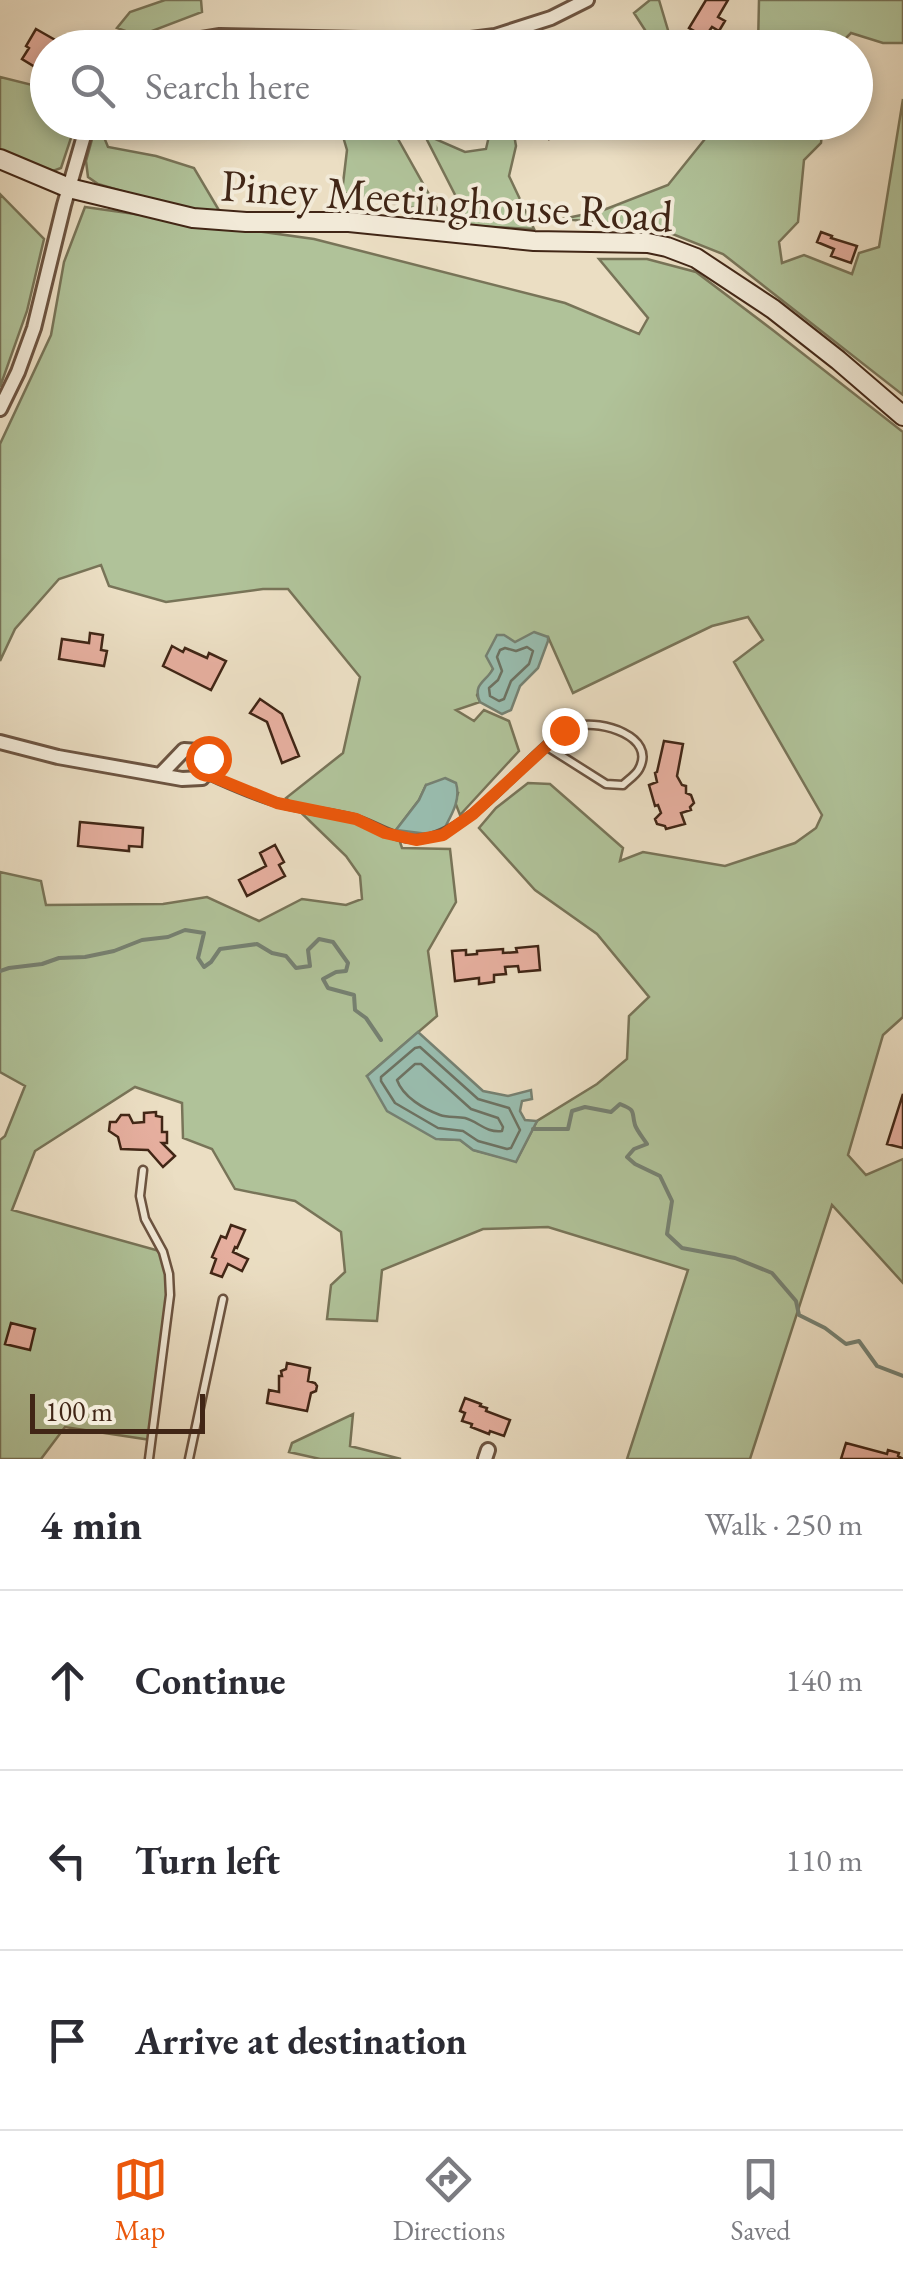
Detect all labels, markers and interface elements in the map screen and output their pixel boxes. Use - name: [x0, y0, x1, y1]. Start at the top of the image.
- search box: [30, 30, 873, 140]
- icon: search: [65, 58, 120, 113]
- text: Search here: [145, 61, 310, 110]
- street label: Piney Meetinghouse Road: [219, 155, 675, 245]
- route end: [542, 708, 588, 754]
- route start: [186, 736, 232, 782]
- scale bar: [30, 1389, 205, 1434]
- text: 100 m: [45, 1393, 113, 1429]
- text: 4 min: [40, 1497, 142, 1552]
- text: Walk · 250 m: [705, 1503, 863, 1545]
- icon: ahead: [40, 1653, 95, 1708]
- text: Continue: [135, 1656, 286, 1705]
- text: 140 m: [786, 1659, 863, 1701]
- icon: left: [40, 1833, 95, 1888]
- text: Turn left: [135, 1836, 280, 1885]
- text: 110 m: [786, 1839, 863, 1881]
- icon: arrive: [40, 2013, 95, 2068]
- text: Arrive at destination: [135, 2016, 467, 2065]
- tab: Map: [113, 2152, 168, 2248]
- tab: Directions: [393, 2152, 505, 2248]
- tab: Saved: [730, 2152, 790, 2248]

